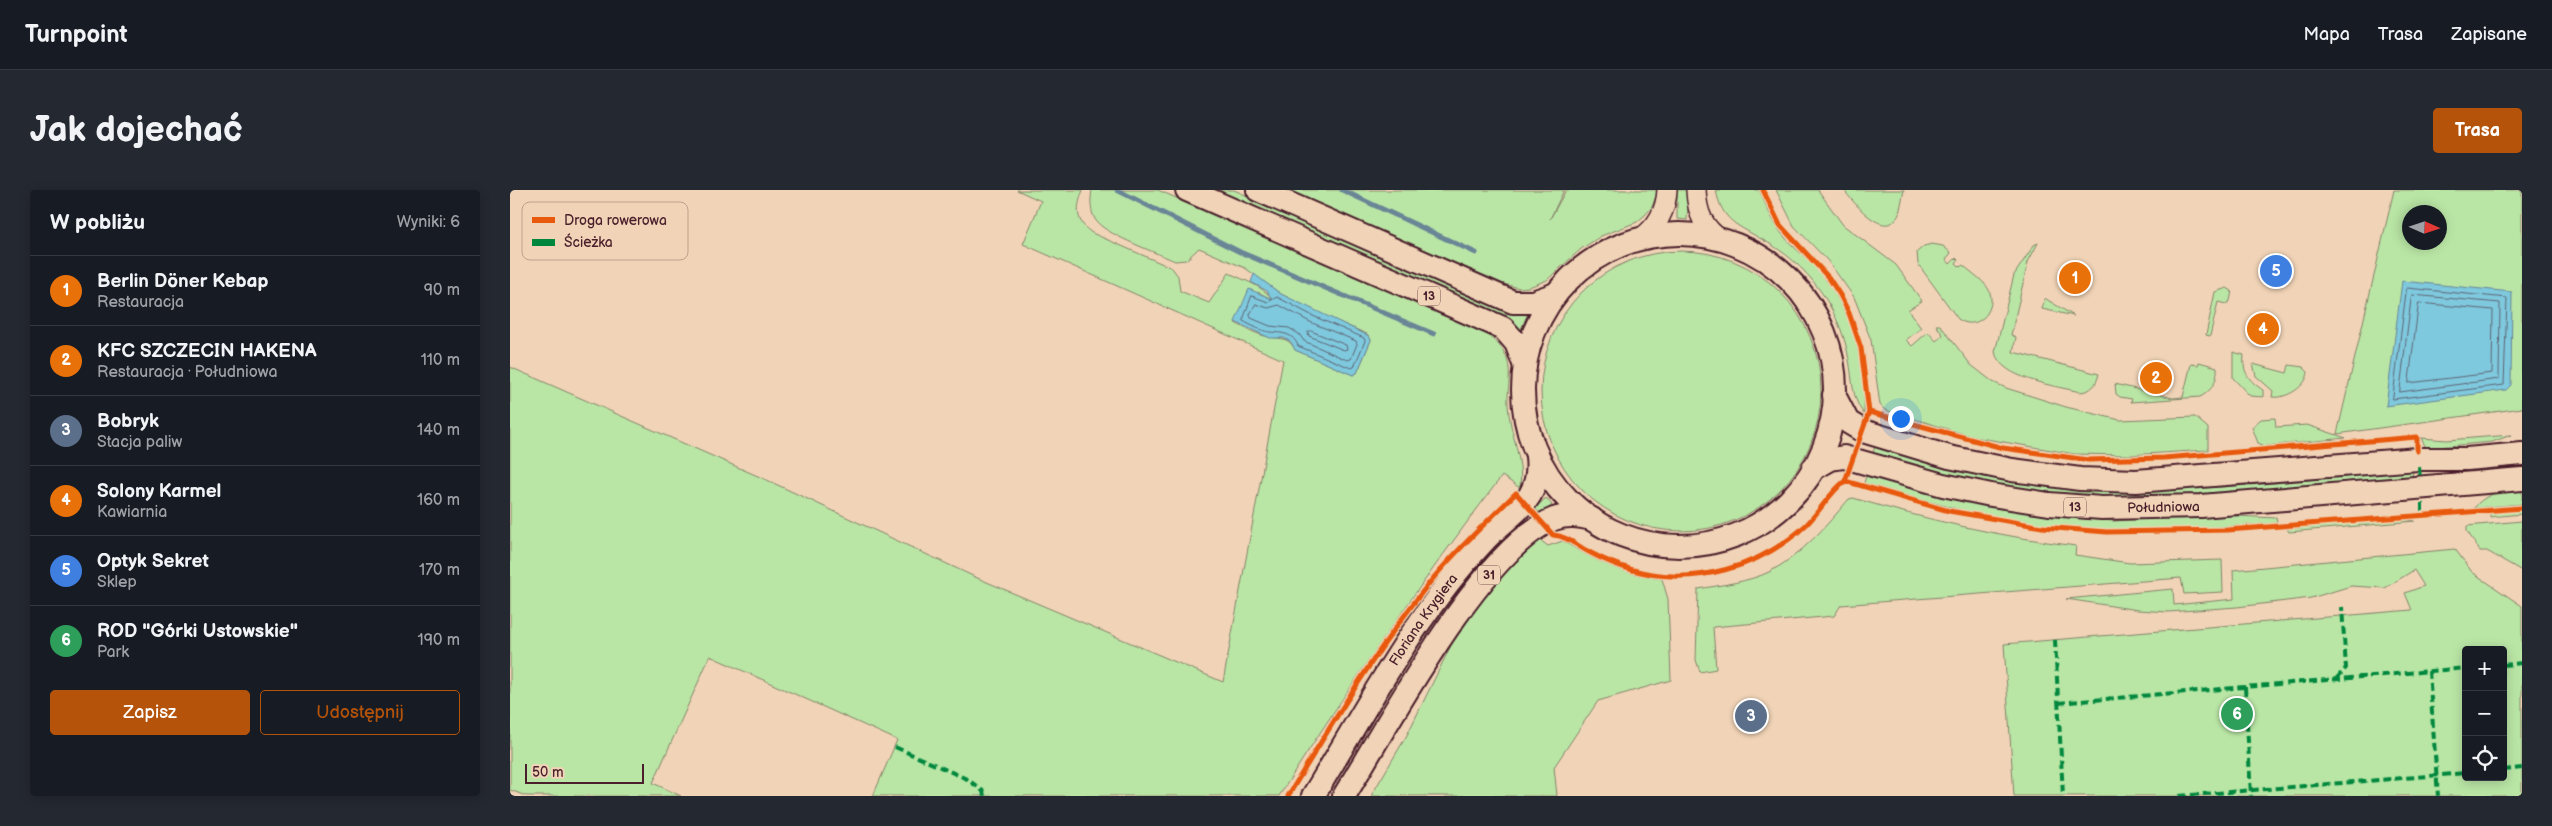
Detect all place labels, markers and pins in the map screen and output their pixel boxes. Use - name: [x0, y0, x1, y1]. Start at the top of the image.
- pin: 5: [2260, 252, 2292, 290]
- pin: 1: [2059, 259, 2091, 297]
- pin: 4: [2247, 310, 2279, 348]
- pin: 2: [2140, 359, 2172, 397]
- pin: 6: [2221, 695, 2253, 733]
- pin: 3: [1735, 697, 1767, 735]

